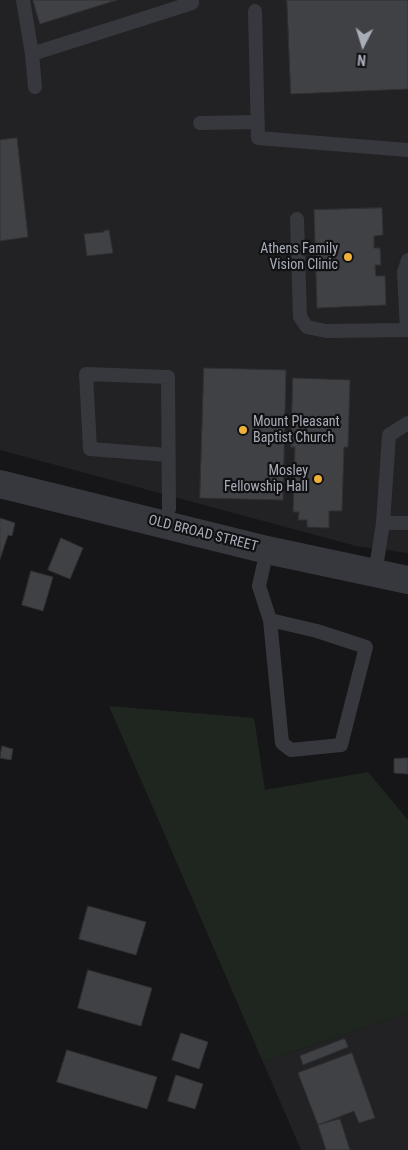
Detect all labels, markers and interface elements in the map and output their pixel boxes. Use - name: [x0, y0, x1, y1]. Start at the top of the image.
- north arrow: [338, 20, 388, 70]
- text: N: [357, 52, 367, 68]
- place label: Athens Family Vision Clinic: [260, 241, 338, 274]
- marker: Athens Family Vision Clinic: [342, 251, 354, 263]
- place label: Mount Pleasant Baptist Church: [253, 414, 340, 447]
- marker: Mount Pleasant Baptist Church: [237, 424, 249, 436]
- place label: Mosley Fellowship Hall: [224, 463, 308, 496]
- marker: Mosley Fellowship Hall: [312, 473, 324, 485]
- street label: OLD BROAD STREET: [147, 512, 259, 556]

